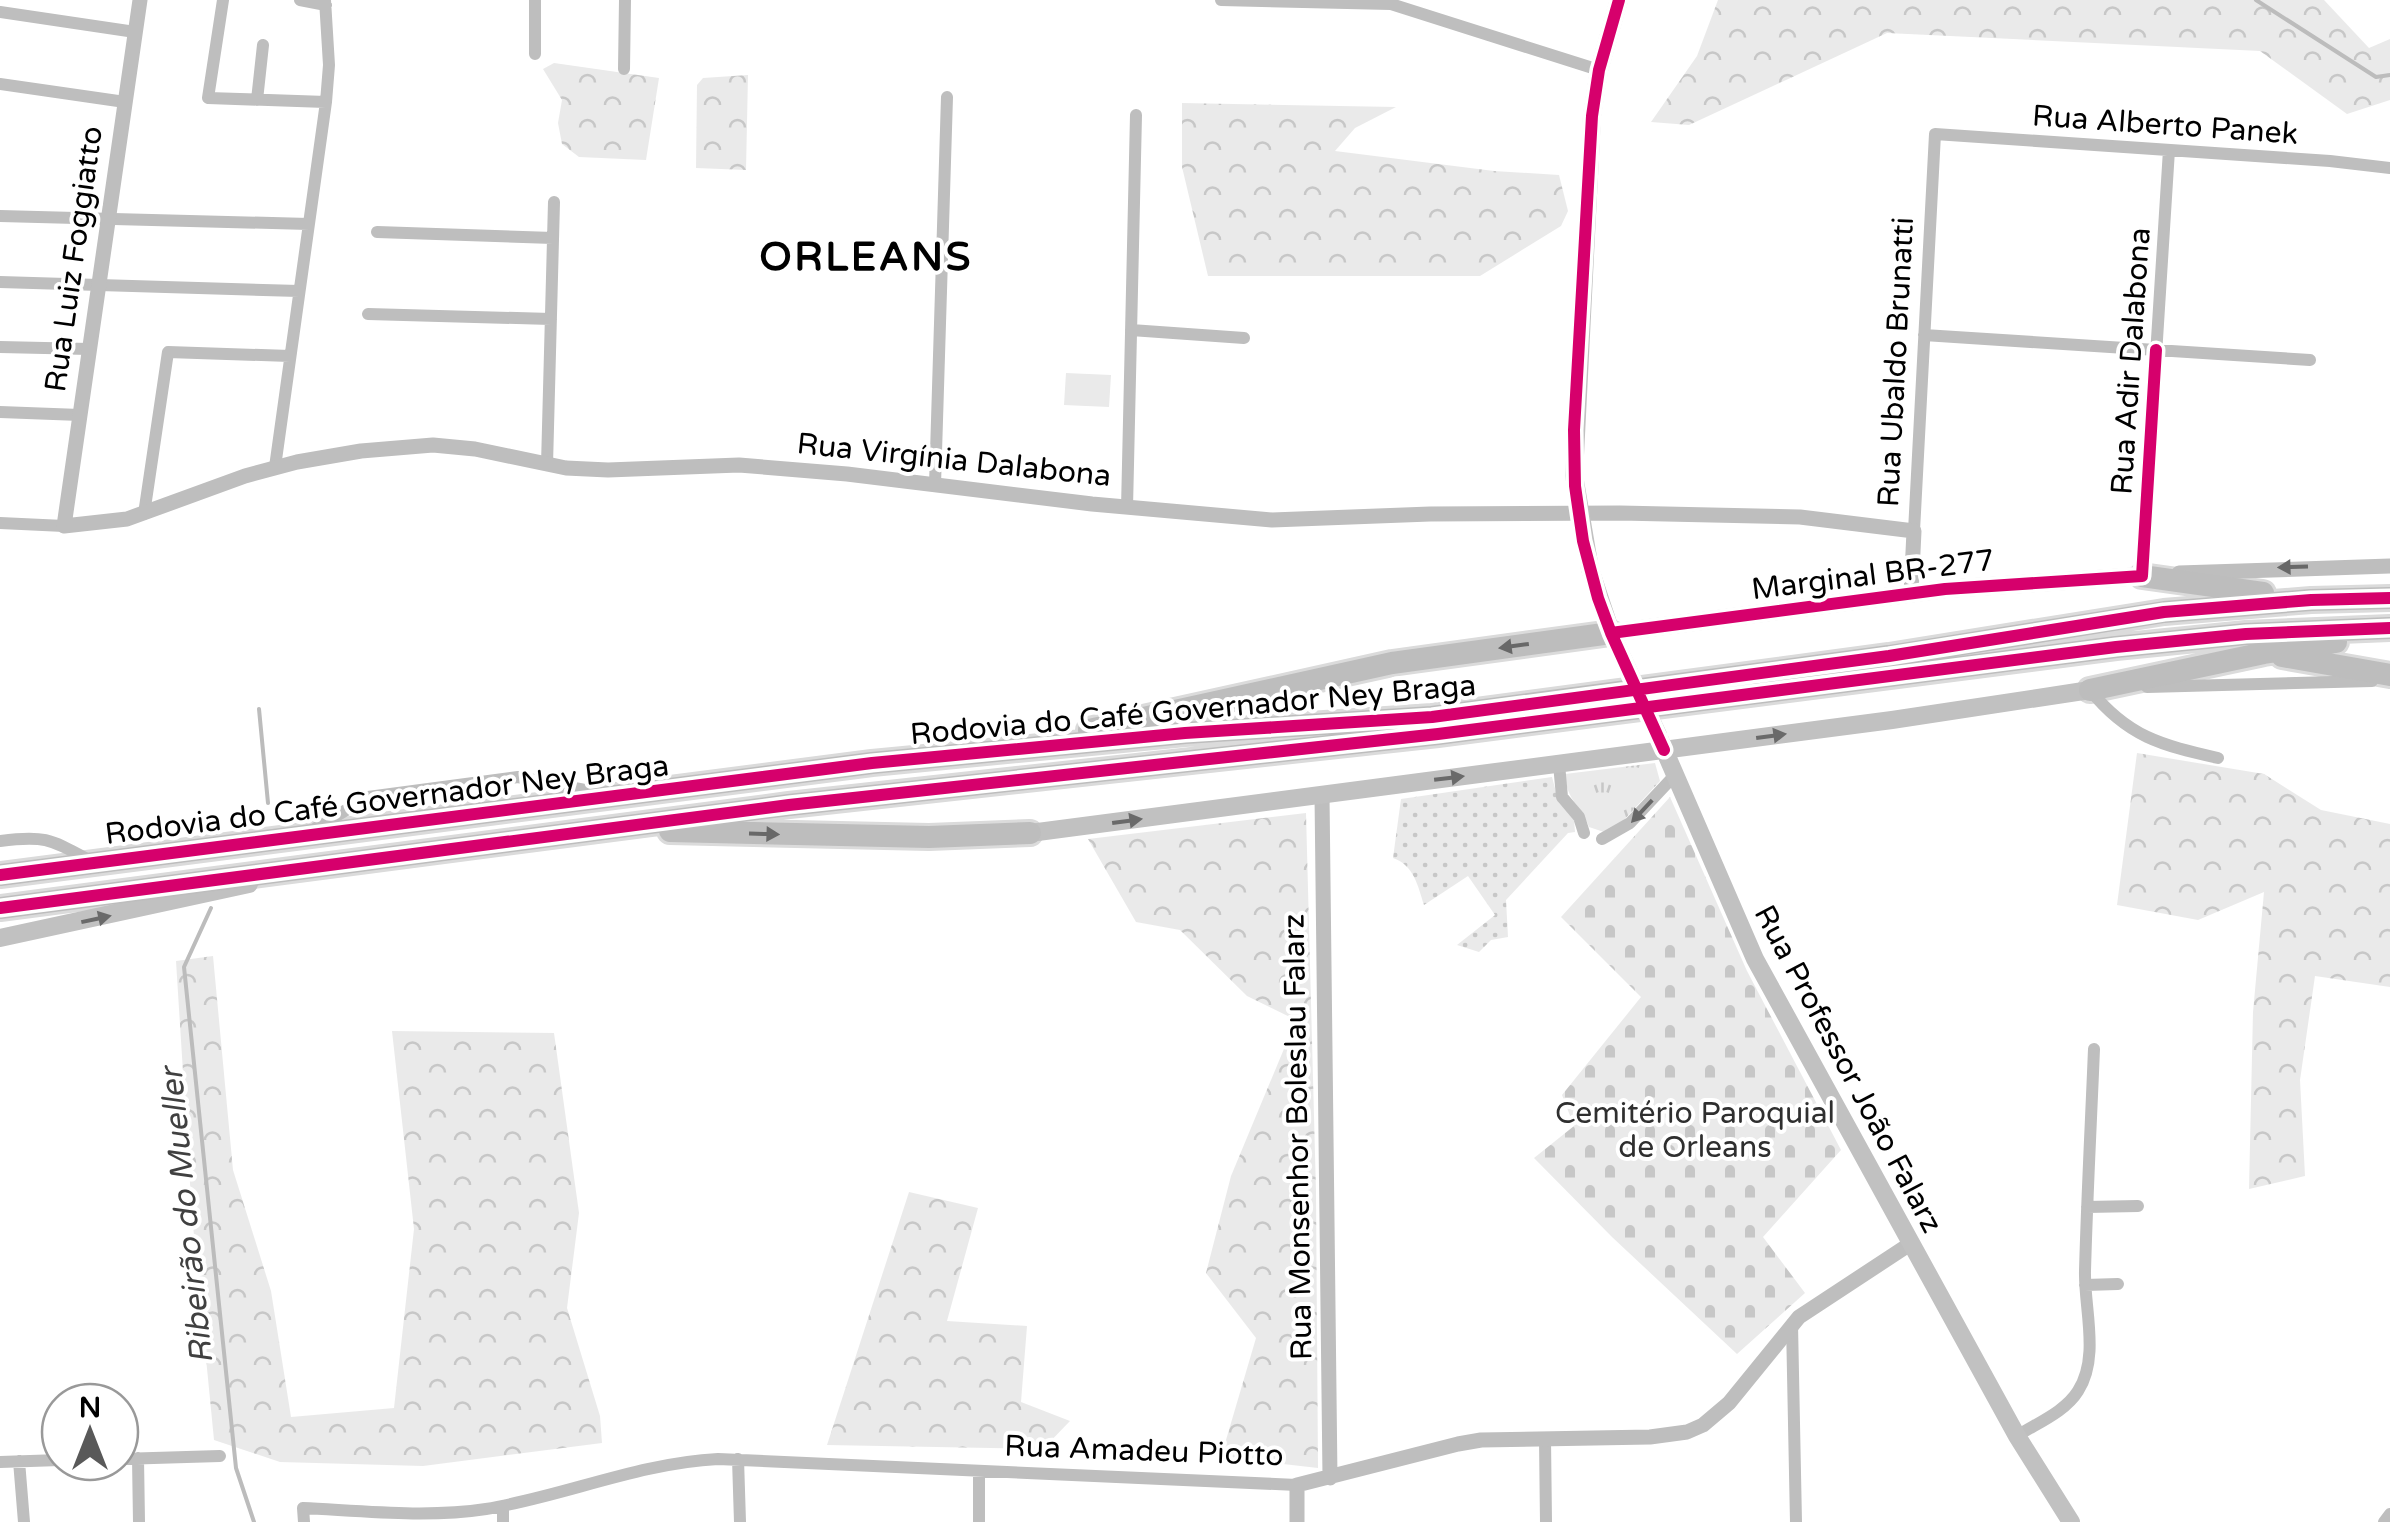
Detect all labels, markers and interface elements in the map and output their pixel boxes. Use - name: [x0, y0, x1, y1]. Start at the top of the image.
- street label: Rua Alberto Panek: [2031, 97, 2299, 153]
- street label: Rua Luiz Foggiatto: [37, 124, 111, 394]
- street label: Rua Ubaldo Brunatti: [1870, 216, 1922, 508]
- street label: Rua Adir Dalabona: [2103, 226, 2159, 496]
- district label: ORLEANS: [759, 233, 973, 281]
- street label: Rua Virgínia Dalabona: [795, 425, 1113, 495]
- street label: Marginal BR-277: [1749, 542, 1997, 608]
- one-way arrow: [2276, 560, 2308, 576]
- one-way arrow: [1498, 638, 1529, 654]
- street label: Rodovia do Café Governador Ney Braga: [909, 667, 1477, 753]
- one-way arrow: [1756, 727, 1787, 743]
- street label: Rodovia do Café Governador Ney Braga: [103, 747, 671, 853]
- one-way arrow: [1433, 770, 1465, 786]
- one-way arrow: [1631, 798, 1654, 822]
- one-way arrow: [1111, 813, 1143, 829]
- one-way arrow: [748, 827, 780, 843]
- street label: Rua Professor João Falarz: [1746, 899, 1950, 1239]
- one-way arrow: [81, 911, 112, 927]
- street label: Rua Monsenhor Boleslau Falarz: [1276, 914, 1320, 1360]
- water label: Ribeirão do Mueller: [152, 1062, 221, 1366]
- park label: Cemitério Paroquial de Orleans: [1555, 1095, 1835, 1166]
- north arrow: [40, 1382, 140, 1482]
- text: N: [79, 1391, 101, 1425]
- street label: Rua Amadeu Piotto: [1004, 1428, 1284, 1474]

